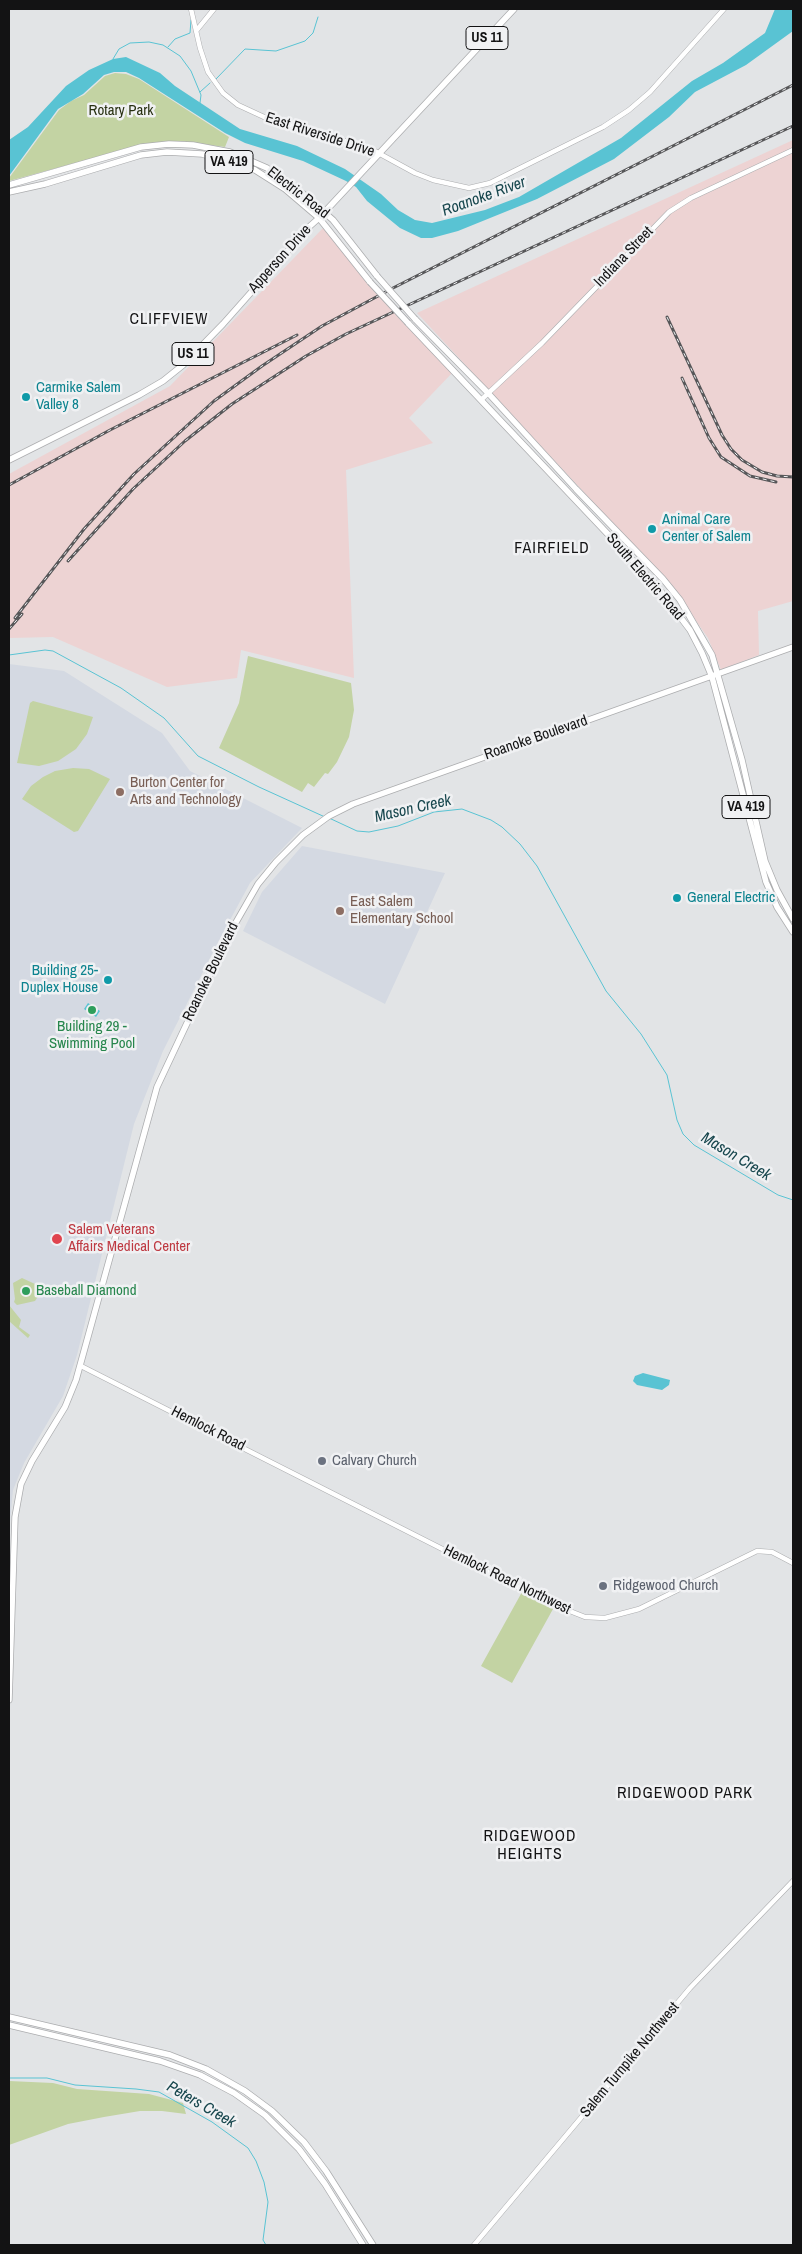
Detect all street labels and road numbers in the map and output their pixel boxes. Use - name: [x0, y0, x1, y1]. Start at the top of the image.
- road number: US 11: [466, 26, 508, 49]
- street label: East Riverside Drive: [263, 109, 377, 161]
- road number: VA 419: [205, 150, 253, 173]
- street label: Electric Road: [263, 163, 333, 223]
- street label: Apperson Drive: [245, 221, 315, 297]
- street label: Indiana Street: [591, 223, 657, 291]
- road number: US 11: [172, 342, 214, 366]
- street label: South Electric Road: [602, 530, 688, 624]
- street label: Roanoke Boulevard: [482, 712, 590, 764]
- road number: VA 419: [722, 796, 770, 819]
- street label: Roanoke Boulevard: [179, 920, 243, 1024]
- street label: Hemlock Road: [168, 1403, 248, 1455]
- street label: Hemlock Road Northwest: [440, 1541, 574, 1619]
- street label: Salem Turnpike Northwest: [577, 1999, 683, 2121]

